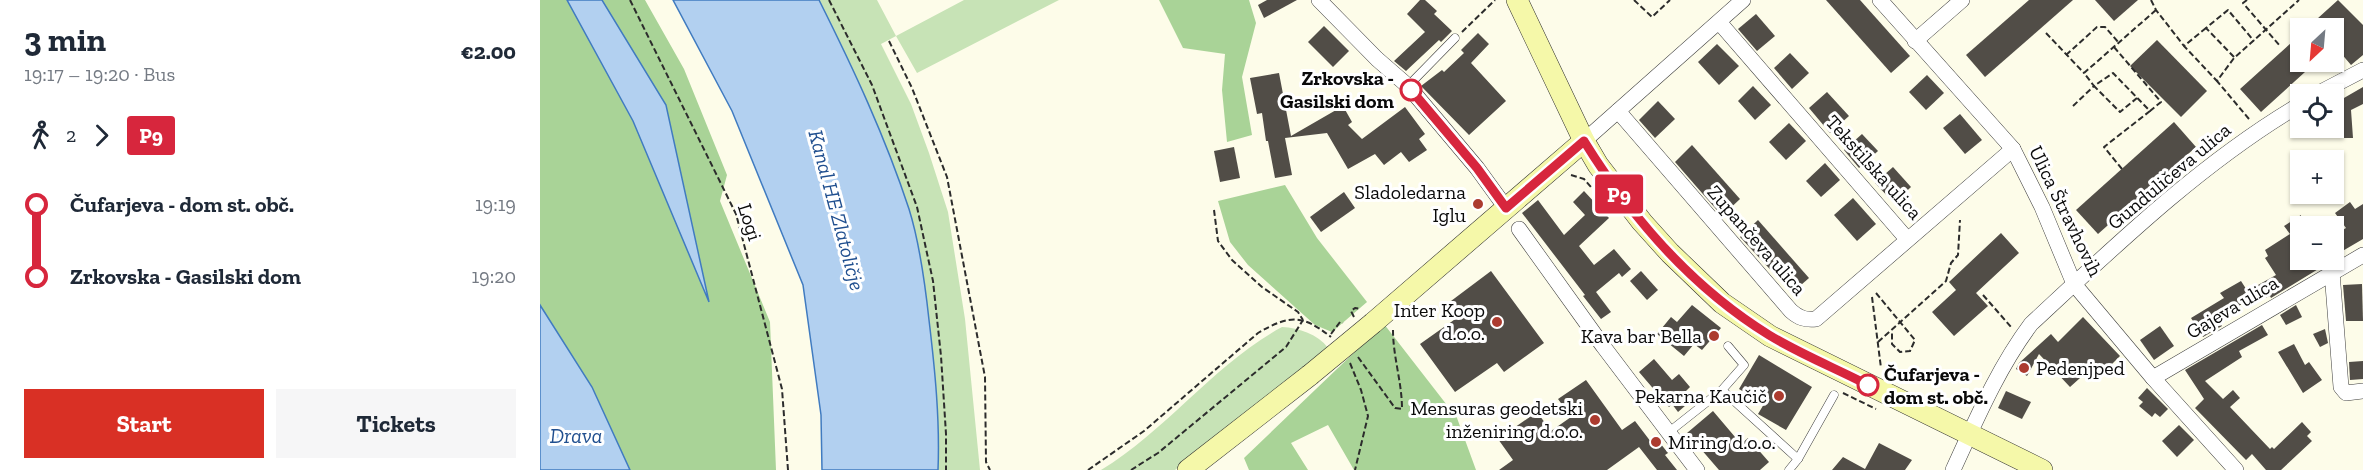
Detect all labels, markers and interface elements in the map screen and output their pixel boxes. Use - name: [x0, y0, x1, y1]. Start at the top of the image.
- north arrow: [2290, 18, 2344, 72]
- map controls: [2290, 18, 2344, 270]
- text: 3 min: [24, 20, 106, 59]
- text: €2.00: [461, 38, 516, 65]
- text: 19:17 – 19:20 · Bus: [24, 62, 175, 86]
- place label: Zrkovska - Gasilski dom: [1280, 66, 1394, 113]
- marker: Zrkovska - Gasilski dom: [1400, 79, 1422, 101]
- button: locate: [2290, 84, 2344, 138]
- street label: Tekstilska ulica: [1821, 110, 1927, 224]
- street label: Gunduličeva ulica: [2103, 117, 2236, 234]
- icon: walk: [24, 119, 57, 152]
- icon: forward: [85, 119, 118, 152]
- text: 2: [66, 123, 76, 147]
- text: P9: [139, 123, 163, 148]
- water label: Kanal HE Zlatoličje: [804, 127, 870, 293]
- street label: Ulica Štravhovih: [2024, 142, 2108, 281]
- button: +: [2290, 150, 2344, 204]
- line badge: P9: [1592, 174, 1646, 214]
- place label: Sladoledarna Iglu: [1354, 180, 1466, 227]
- street label: Zupančeva ulica: [1703, 180, 1812, 300]
- text: P9: [1607, 182, 1631, 207]
- text: Čufarjeva - dom st. obč.: [70, 191, 294, 218]
- text: 19:19: [475, 192, 516, 216]
- marker: Sladoledarna Iglu: [1471, 197, 1485, 211]
- street label: Logi: [733, 200, 767, 244]
- button: −: [2290, 216, 2344, 270]
- text: Zrkovska - Gasilski dom: [70, 263, 301, 290]
- text: 19:20: [471, 264, 516, 288]
- street label: Gajeva ulica: [2182, 270, 2283, 344]
- place label: Inter Koop d.o.o.: [1394, 298, 1485, 345]
- marker: Inter Koop d.o.o.: [1490, 315, 1504, 329]
- place label: Kava bar Bella: [1581, 324, 1702, 348]
- marker: Kava bar Bella: [1707, 329, 1721, 343]
- place label: Pedenjped: [2036, 356, 2125, 380]
- marker: Pedenjped: [2017, 361, 2031, 375]
- place label: Čufarjeva - dom st. obč.: [1884, 362, 1988, 409]
- marker: Čufarjeva - dom st. obč.: [1857, 374, 1879, 396]
- place label: Pekarna Kaučič: [1635, 384, 1767, 408]
- button: Start: [24, 389, 264, 458]
- button: Tickets: [276, 389, 516, 458]
- marker: Pekarna Kaučič: [1772, 389, 1786, 403]
- place label: Mensuras geodetski inženiring d.o.o.: [1410, 396, 1583, 443]
- marker: Mensuras geodetski inženiring d.o.o.: [1588, 413, 1602, 427]
- water label: Drava: [550, 423, 602, 448]
- place label: Miring d.o.o.: [1668, 430, 1776, 454]
- marker: Miring d.o.o.: [1649, 435, 1663, 449]

